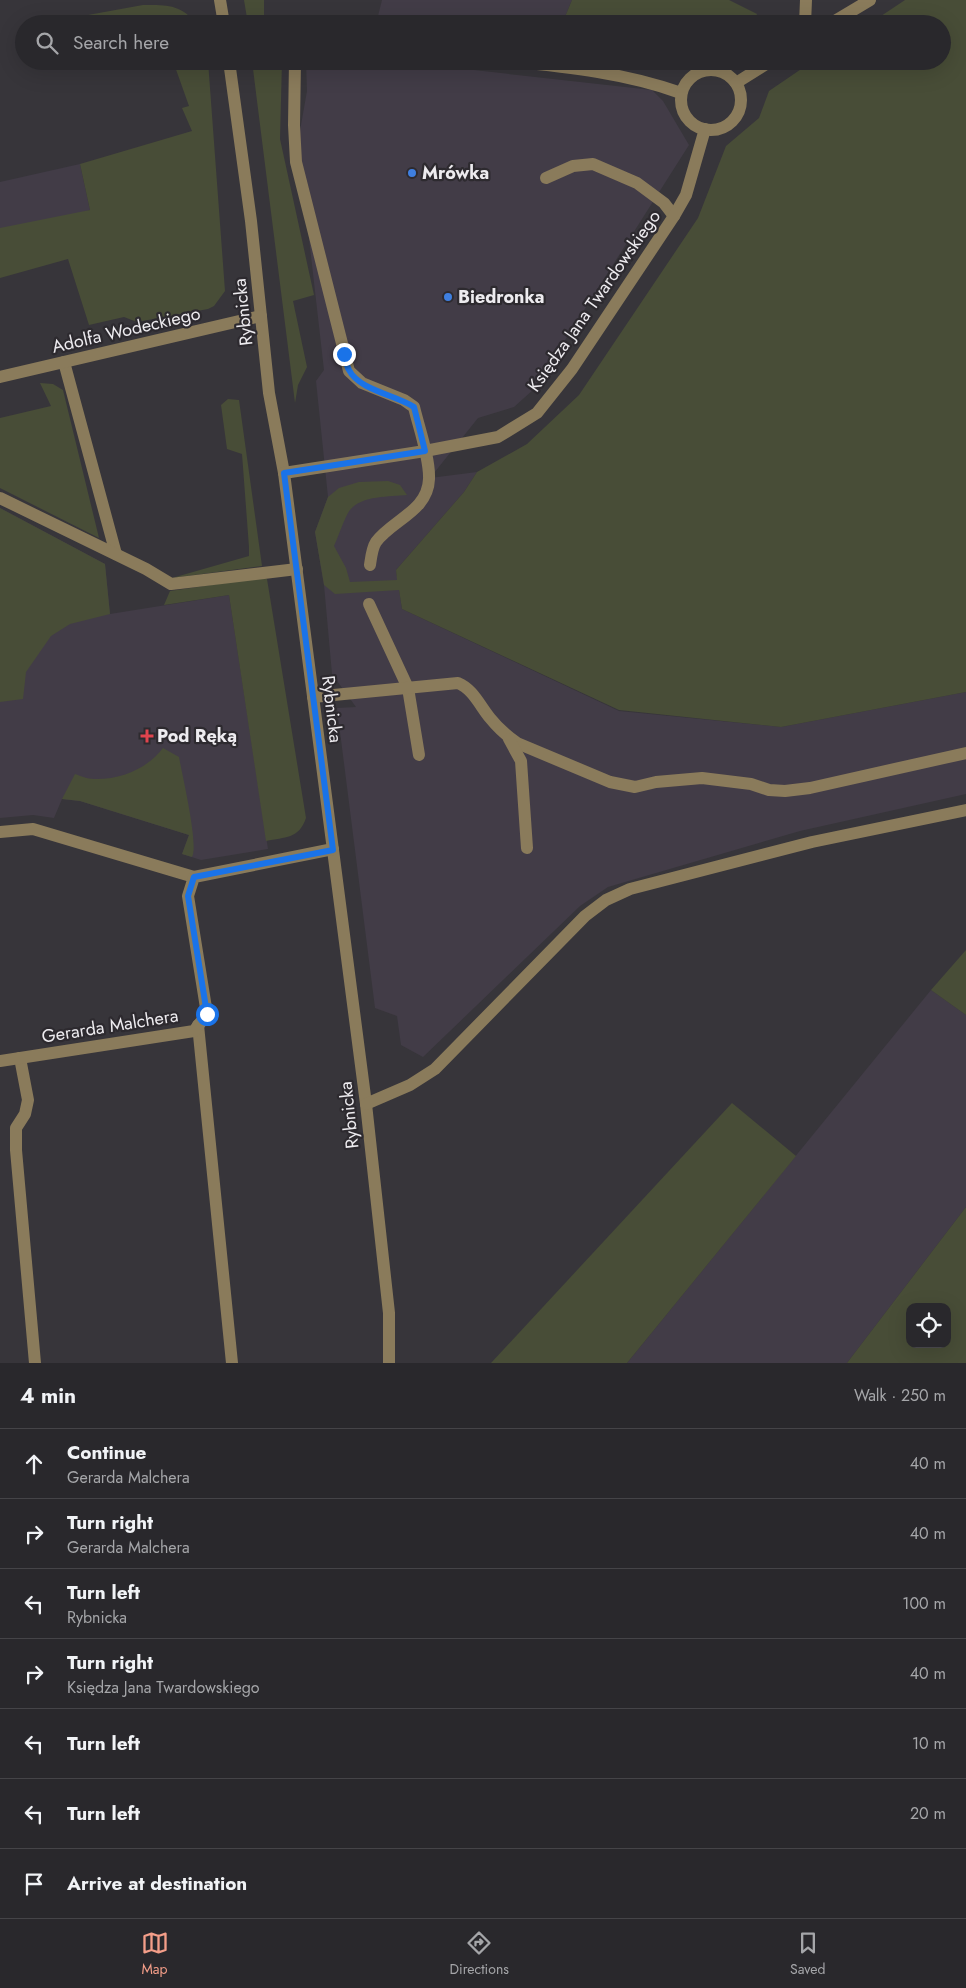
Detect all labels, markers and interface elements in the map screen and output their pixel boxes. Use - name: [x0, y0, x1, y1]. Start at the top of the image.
- search box: [15, 15, 951, 70]
- icon: search: [33, 29, 61, 57]
- text: Search here: [73, 29, 169, 56]
- place label: Mrówka: [422, 160, 489, 186]
- marker: Mrówka: [406, 167, 418, 179]
- street label: Księdza Jana Twardowskiego: [521, 205, 667, 397]
- street label: Rybnicka: [227, 277, 259, 347]
- place label: Biedronka: [458, 284, 545, 310]
- marker: Biedronka: [442, 291, 454, 303]
- street label: Adolfa Wodeckiego: [49, 300, 203, 360]
- route end: [333, 343, 356, 366]
- street label: Rybnicka: [315, 674, 349, 744]
- place label: Pod Ręką: [157, 723, 237, 749]
- marker: Pod Ręką: [141, 730, 153, 742]
- street label: Gerarda Malchera: [40, 1002, 180, 1050]
- route start: [196, 1003, 219, 1026]
- street label: Rybnicka: [333, 1080, 365, 1150]
- map controls: [906, 1303, 951, 1348]
- button: locate: [906, 1303, 951, 1348]
- text: 4 min: [20, 1381, 76, 1411]
- text: Walk · 250 m: [854, 1384, 946, 1407]
- text: Continue: [67, 1439, 146, 1466]
- icon: ahead: [20, 1450, 48, 1478]
- text: 40 m: [910, 1452, 946, 1475]
- text: Gerarda Malchera: [67, 1466, 190, 1489]
- text: Turn right: [67, 1509, 153, 1536]
- icon: right: [20, 1520, 48, 1548]
- text: 40 m: [910, 1522, 946, 1545]
- text: Gerarda Malchera: [67, 1536, 190, 1559]
- text: Turn left: [67, 1579, 140, 1606]
- icon: left: [20, 1590, 48, 1618]
- text: 100 m: [902, 1592, 946, 1615]
- text: Rybnicka: [67, 1606, 127, 1629]
- text: Turn right: [67, 1649, 153, 1676]
- icon: right: [20, 1660, 48, 1688]
- text: 40 m: [910, 1662, 946, 1685]
- text: Księdza Jana Twardowskiego: [67, 1676, 260, 1699]
- icon: left: [20, 1730, 48, 1758]
- text: Turn left: [67, 1730, 140, 1757]
- text: 10 m: [912, 1732, 946, 1755]
- icon: left: [20, 1800, 48, 1828]
- text: Turn left: [67, 1800, 140, 1827]
- text: 20 m: [910, 1802, 946, 1825]
- icon: arrive: [20, 1870, 48, 1898]
- text: Arrive at destination: [67, 1870, 247, 1897]
- tab: Map: [141, 1929, 169, 1979]
- tab: Directions: [450, 1929, 509, 1979]
- tab: Saved: [790, 1929, 825, 1979]

